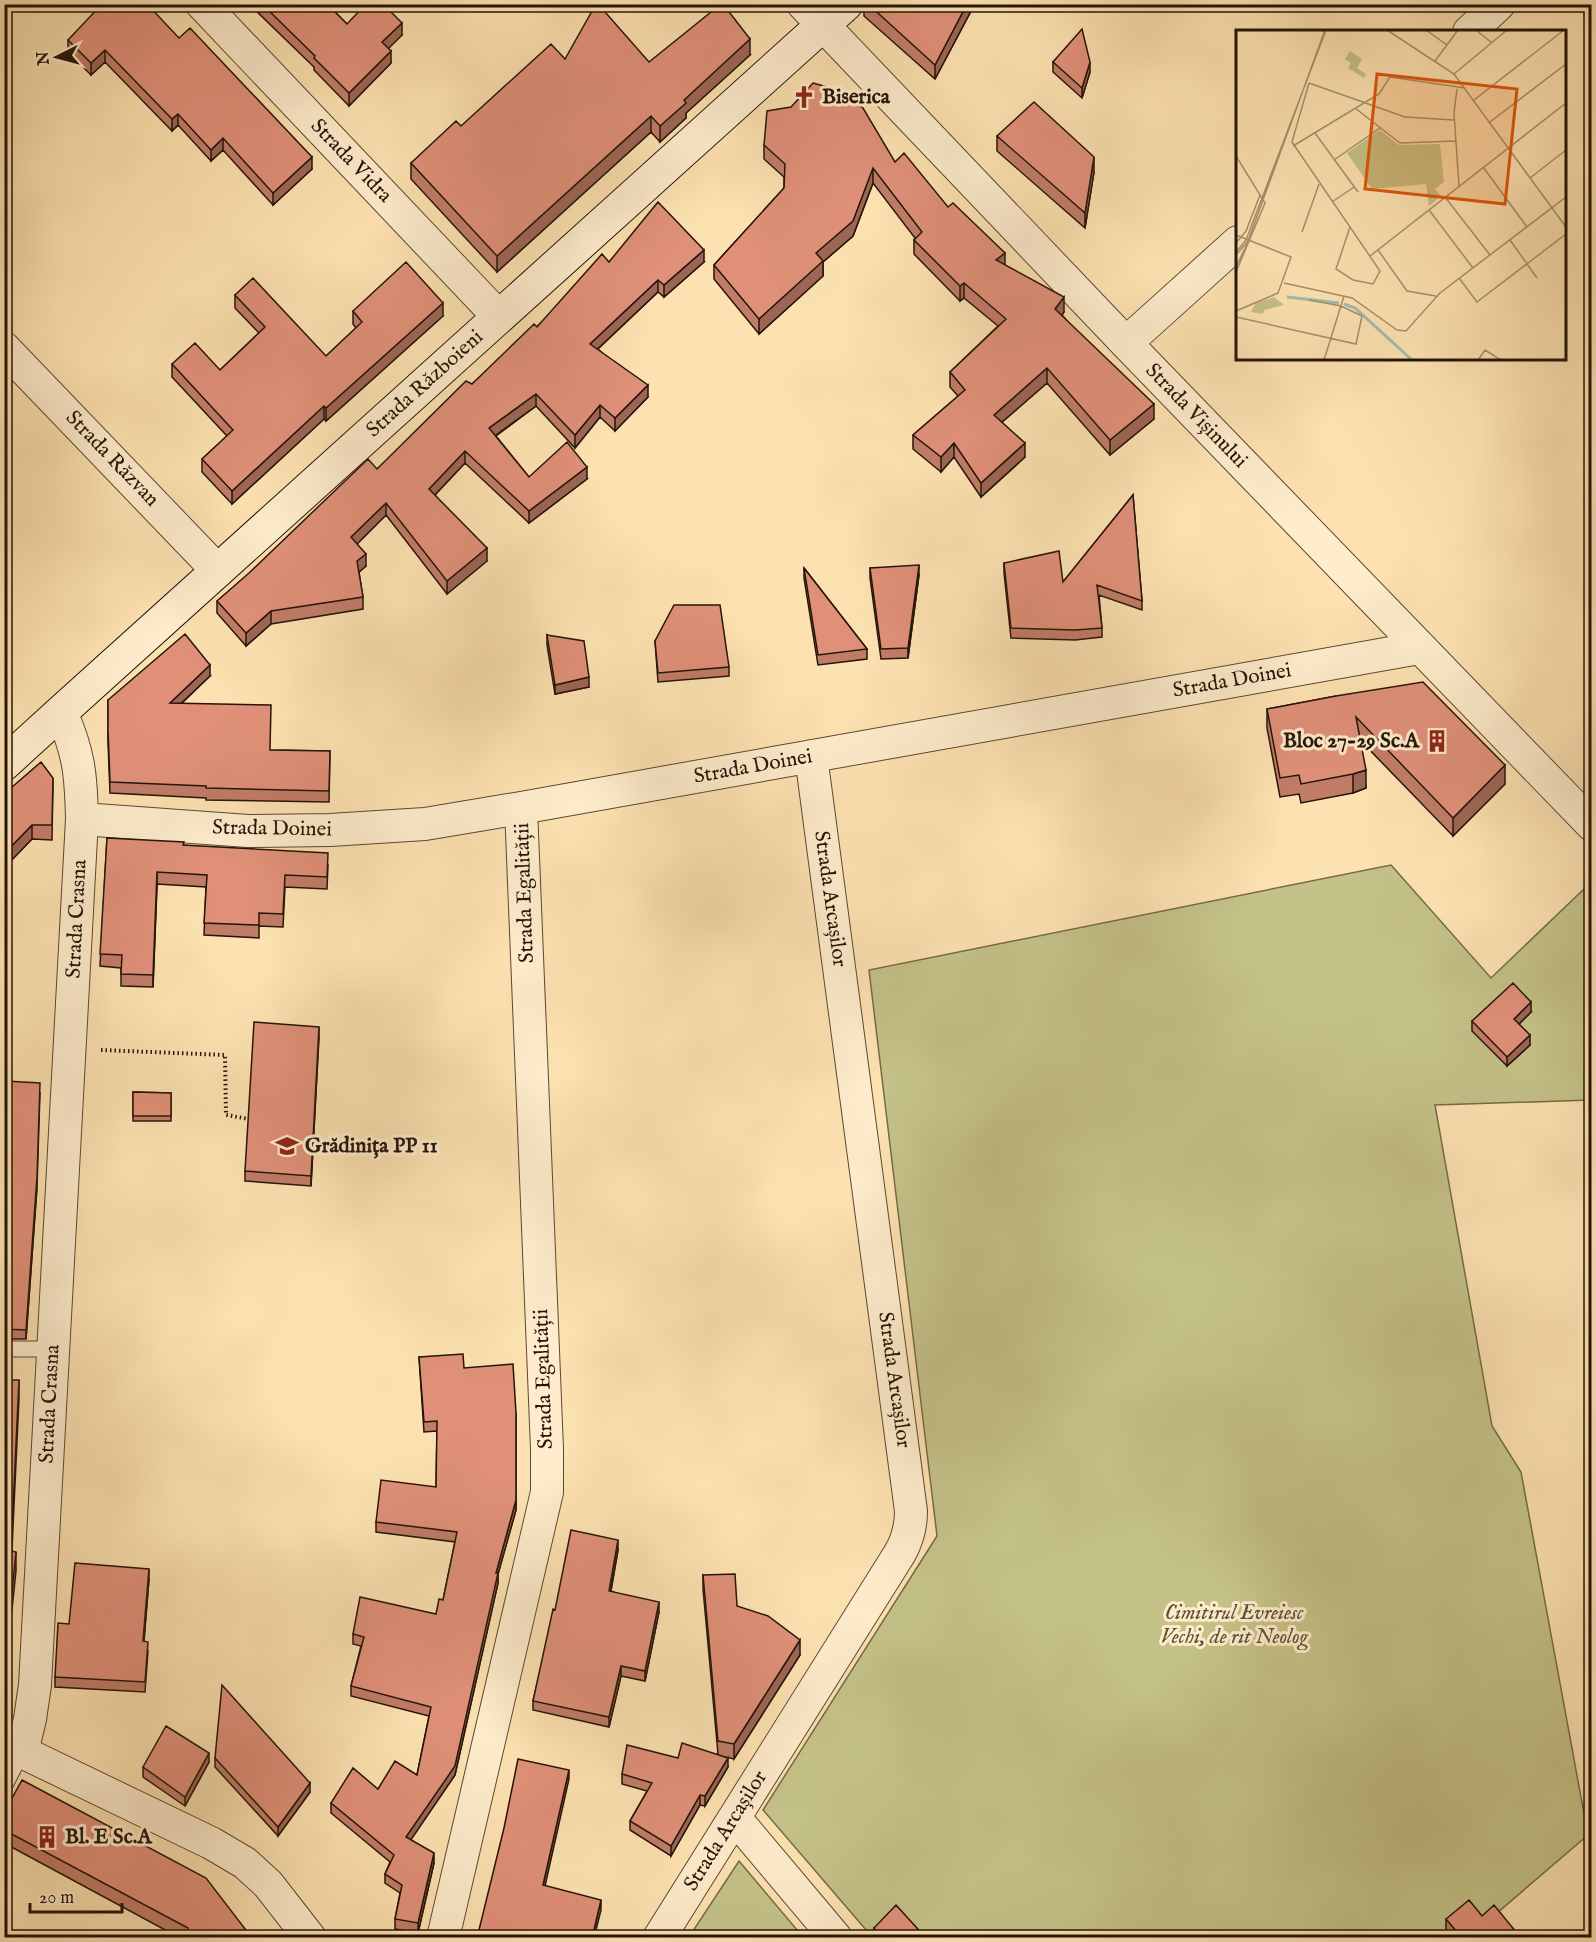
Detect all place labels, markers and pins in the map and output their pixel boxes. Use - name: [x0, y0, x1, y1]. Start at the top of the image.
- church icon: Biserica: [791, 84, 817, 110]
- place label: Biserica: [822, 84, 891, 111]
- place label: Bloc 27-29 Sc.A: [1283, 728, 1421, 755]
- building icon: Bloc 27-29 Sc.A: [1424, 728, 1450, 754]
- school or university icon: Grădinița PP 11: [274, 1133, 300, 1159]
- place label: Grădinița PP 11: [305, 1133, 438, 1160]
- building icon: Bl. E Sc.A: [34, 1824, 60, 1850]
- place label: Bl. E Sc.A: [65, 1824, 154, 1851]

